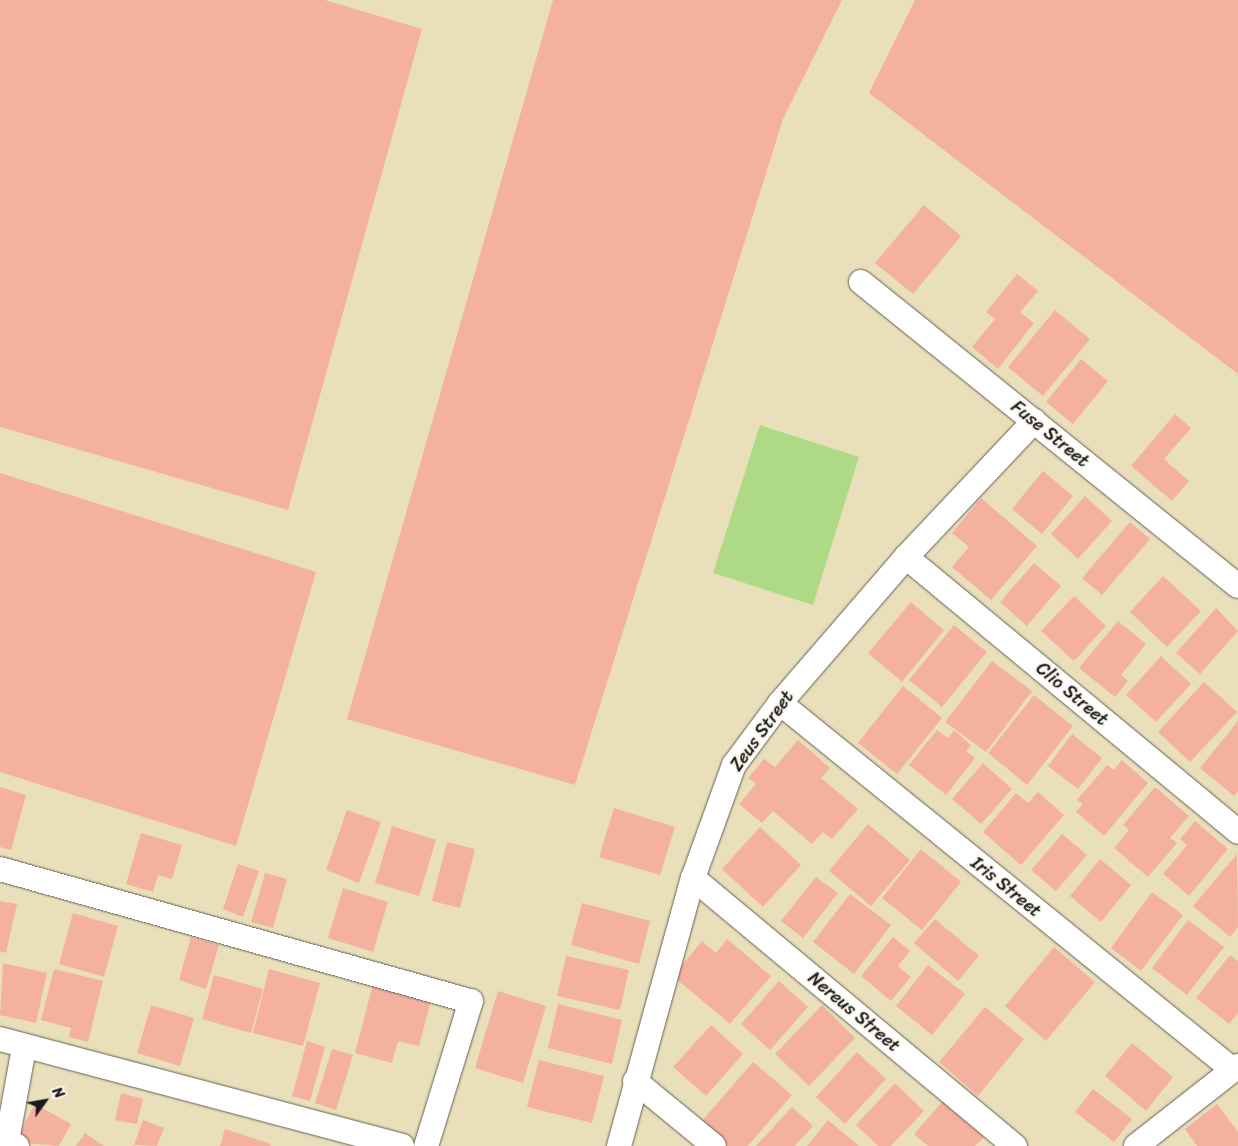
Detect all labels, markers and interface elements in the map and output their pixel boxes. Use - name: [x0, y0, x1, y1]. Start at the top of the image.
- street label: Fuse Street: [1007, 396, 1093, 472]
- street label: Clio Street: [1032, 658, 1112, 730]
- street label: Zeus Street: [726, 687, 798, 775]
- street label: Iris Street: [966, 852, 1046, 922]
- street label: Nereus Street: [804, 967, 904, 1057]
- north arrow: [20, 1076, 70, 1126]
- text: N: [45, 1082, 71, 1104]

